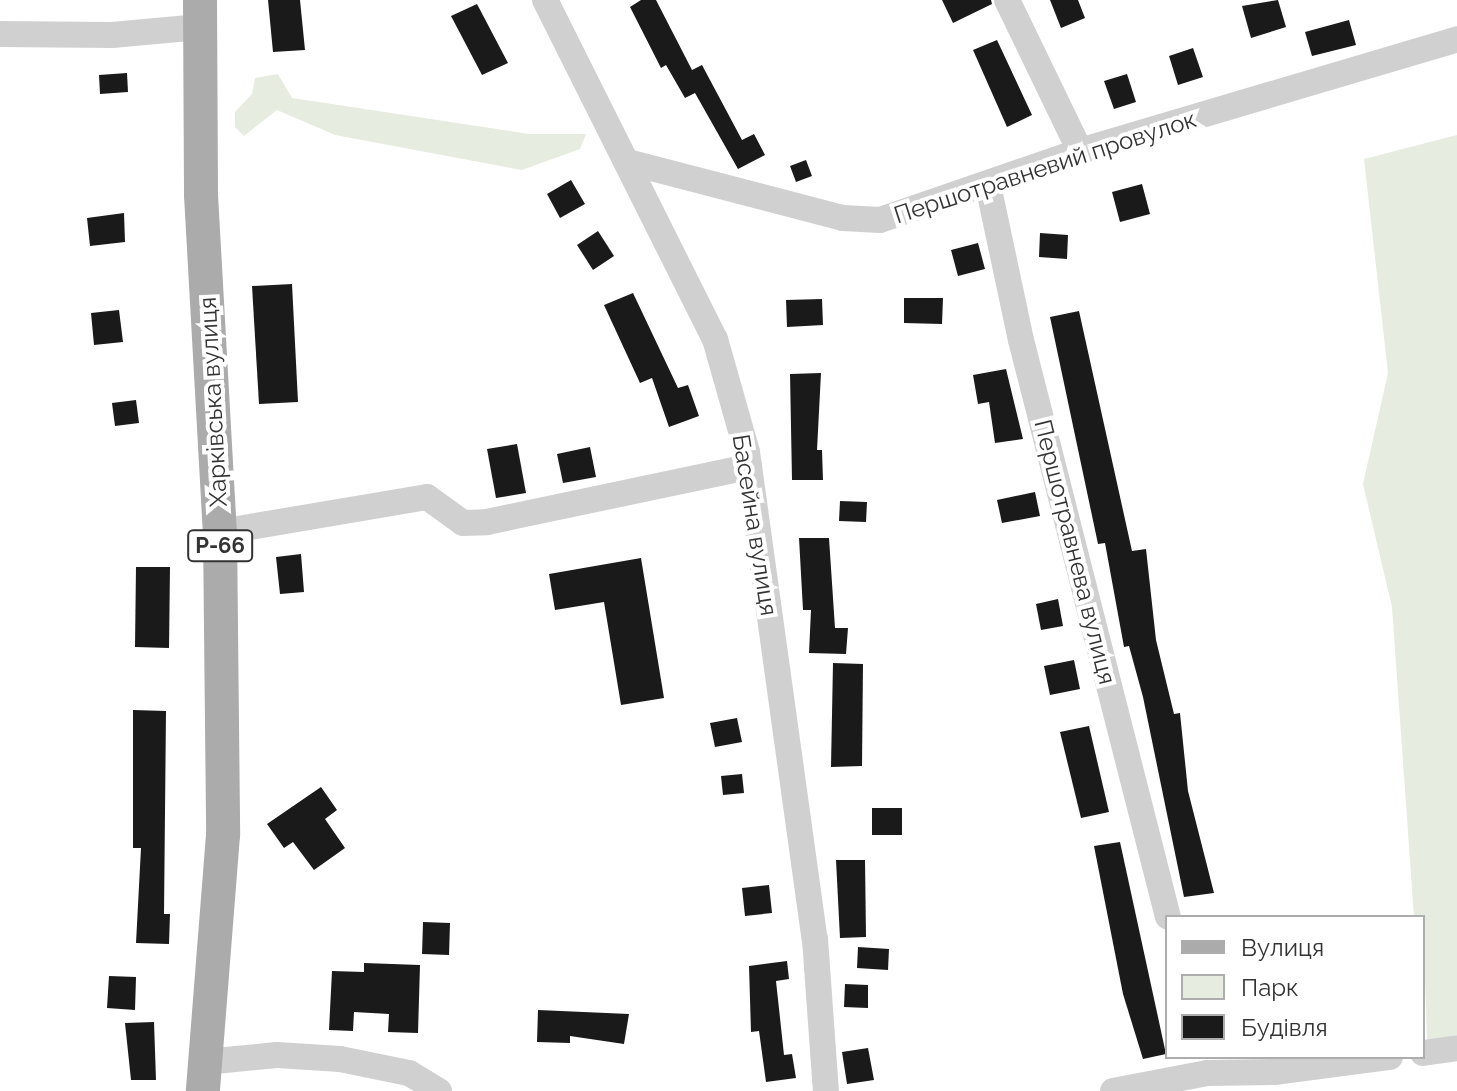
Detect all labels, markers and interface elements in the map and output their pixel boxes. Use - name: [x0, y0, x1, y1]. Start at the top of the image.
- street label: Першотравневий провулок: [890, 104, 1200, 230]
- street label: Харківська вулиця: [193, 296, 233, 508]
- street label: Першотравнева вулиця: [1028, 417, 1122, 687]
- street label: Басейна вулиця: [726, 432, 784, 618]
- road number: Р-66: [186, 528, 254, 564]
- legend: [1165, 915, 1425, 1059]
- text: Вулиця: [1241, 933, 1324, 962]
- text: Парк: [1241, 973, 1299, 1002]
- text: Будівля: [1241, 1013, 1328, 1042]

